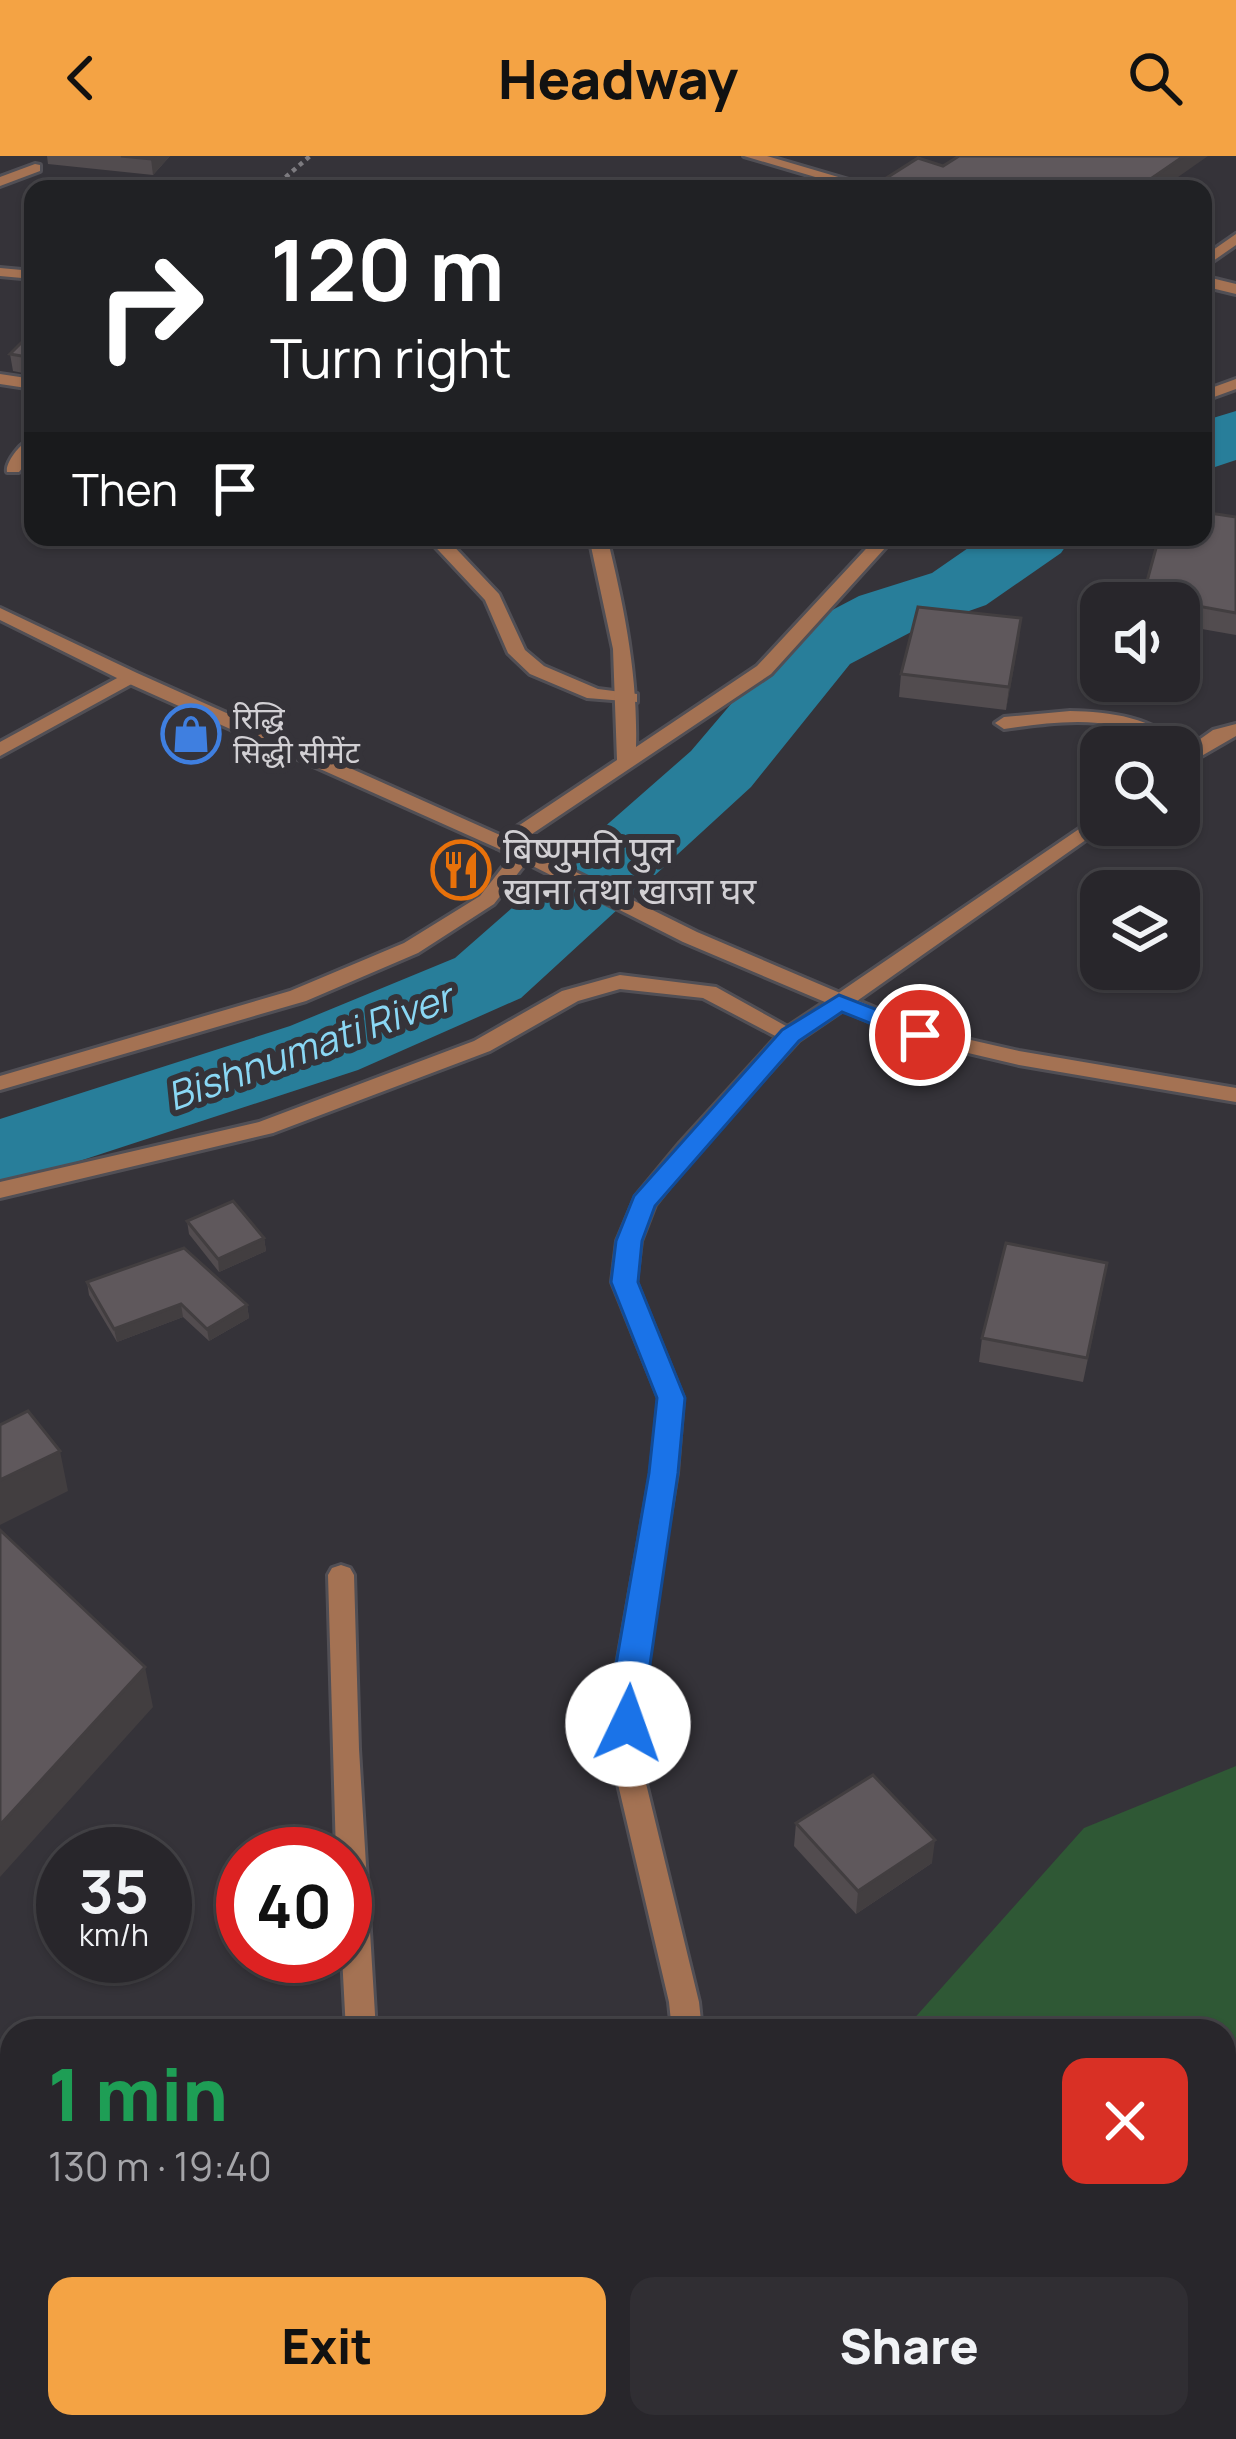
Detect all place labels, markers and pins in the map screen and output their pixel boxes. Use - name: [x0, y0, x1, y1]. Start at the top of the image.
- place label: रिद्धि सिद्धी सीमेंट: [233, 697, 361, 772]
- shop icon: रिद्धि सिद्धी सीमेंट: [160, 703, 222, 765]
- place label: बिष्णुमति पुल खाना तथा खाजा घर: [503, 825, 758, 915]
- restaurant icon: बिष्णुमति पुल खाना तथा खाजा घर: [430, 839, 492, 901]
- pin: [869, 984, 971, 1086]

